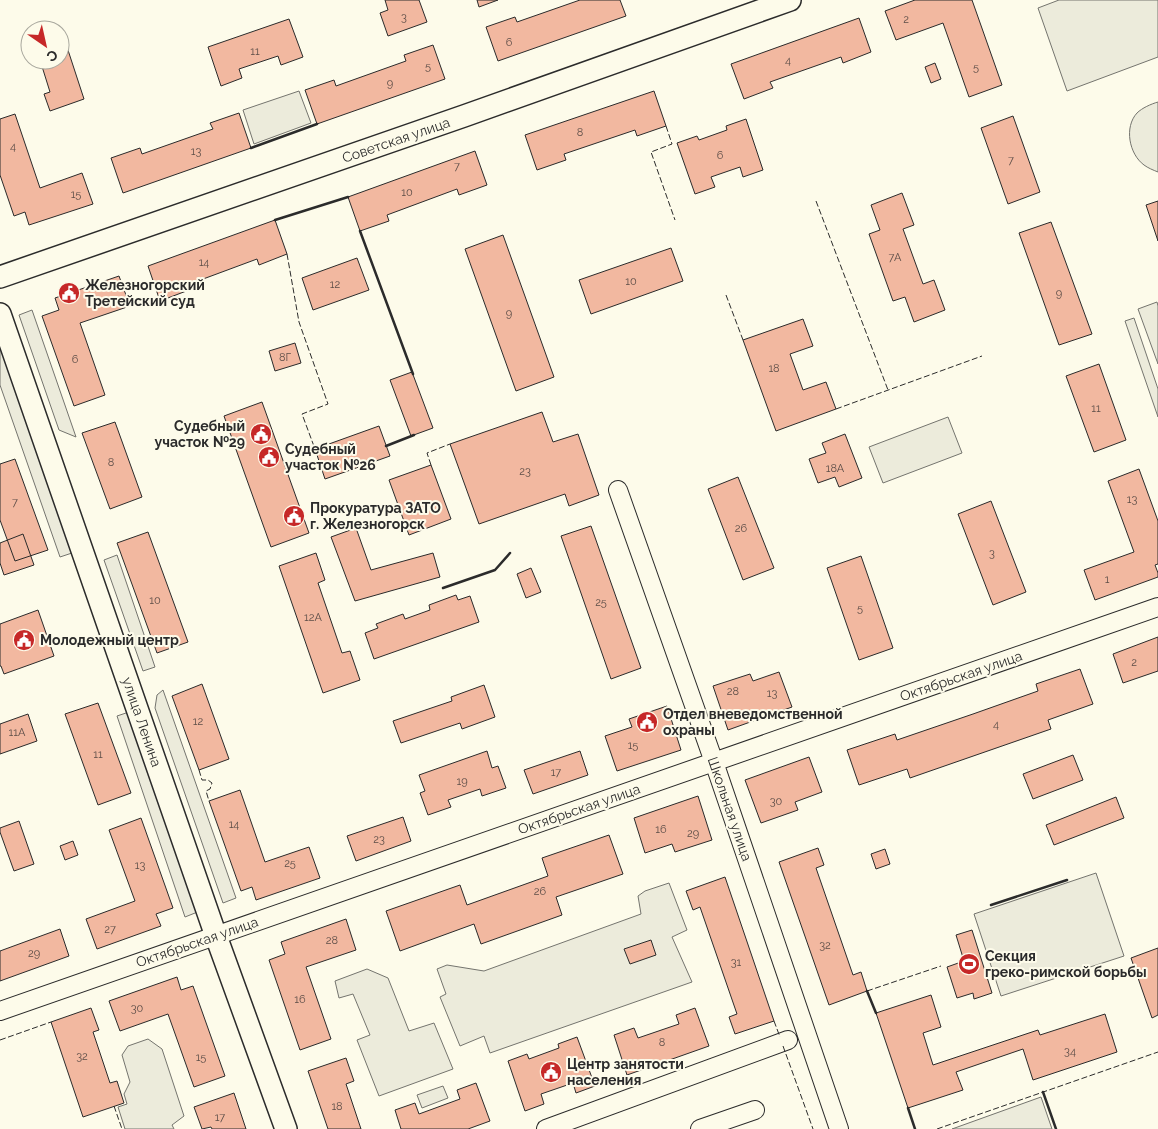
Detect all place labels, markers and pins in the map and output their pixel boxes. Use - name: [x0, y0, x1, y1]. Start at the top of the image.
- place label: Железногорский Третейский суд: [85, 277, 205, 309]
- public building icon: Железногорский Третейский суд: [57, 281, 81, 305]
- place label: Судебный участок №29: [155, 418, 245, 450]
- public building icon: Судебный участок №29: [249, 422, 273, 446]
- place label: Судебный участок №26: [285, 441, 376, 473]
- public building icon: Судебный участок №26: [257, 445, 281, 469]
- place label: Прокуратура ЗАТО г. Железногорск: [310, 500, 441, 532]
- public building icon: Прокуратура ЗАТО г. Железногорск: [282, 504, 306, 528]
- public building icon: Молодежный центр: [12, 628, 36, 652]
- place label: Молодежный центр: [40, 632, 179, 648]
- place label: Отдел вневедомственной охраны: [663, 706, 843, 738]
- public building icon: Отдел вневедомственной охраны: [635, 710, 659, 734]
- place label: Секция греко-римской борьбы: [985, 948, 1147, 980]
- sports icon: Секция греко-римской борьбы: [957, 952, 981, 976]
- place label: Центр занятости населения: [567, 1056, 684, 1088]
- public building icon: Центр занятости населения: [539, 1060, 563, 1084]

